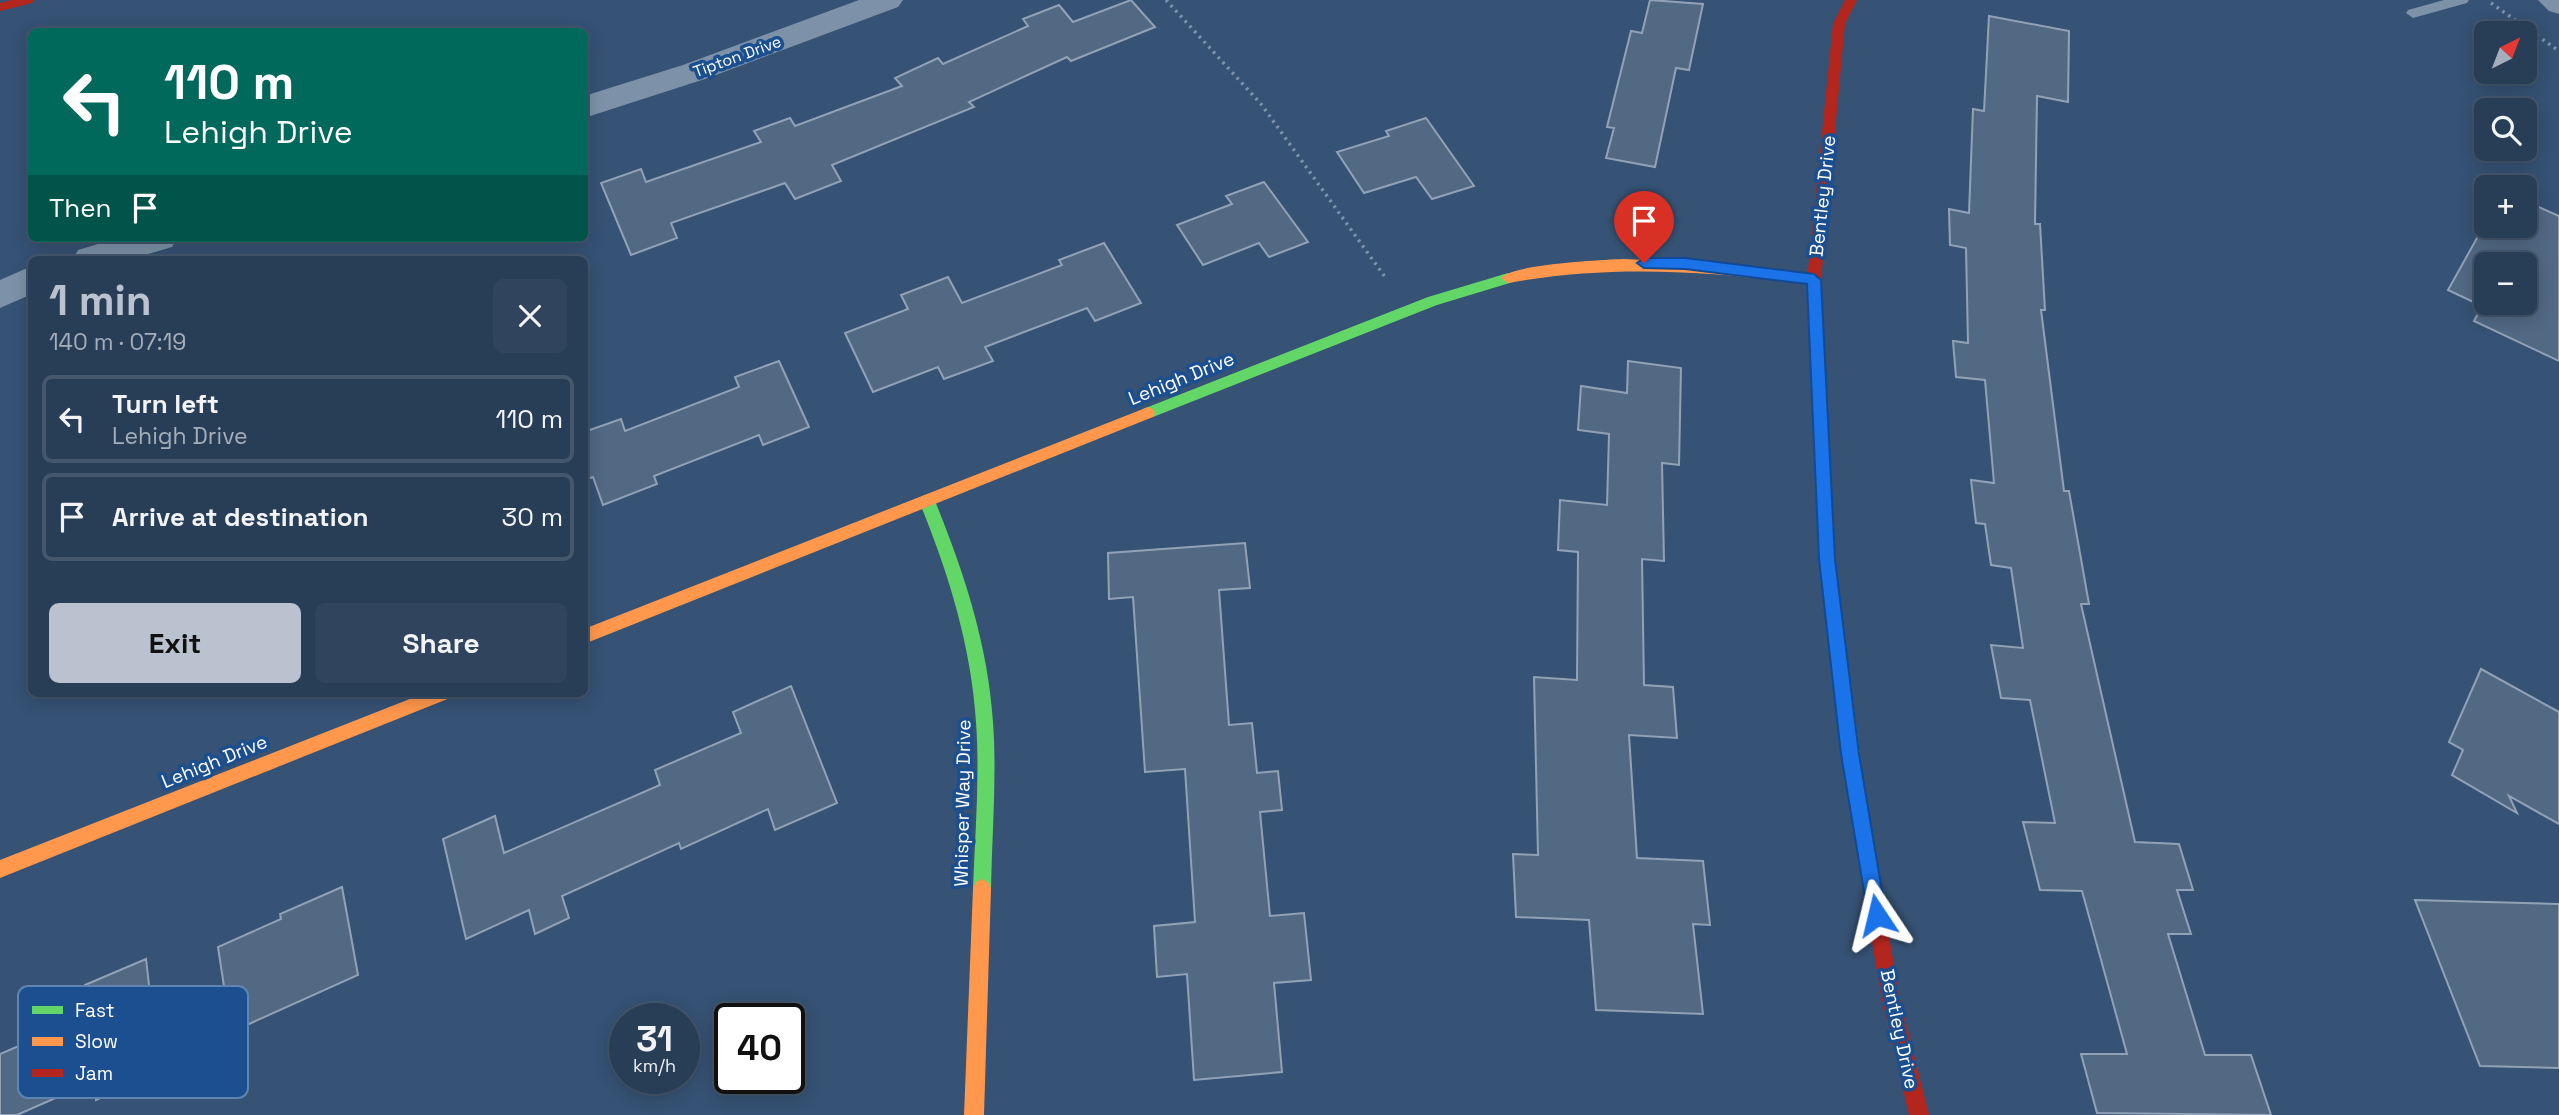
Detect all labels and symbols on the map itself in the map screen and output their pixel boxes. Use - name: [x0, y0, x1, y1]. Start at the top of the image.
- north arrow: [2474, 21, 2538, 84]
- street label: Tipton Drive: [690, 31, 784, 82]
- street label: Bentley Drive: [1804, 134, 1841, 258]
- pin: [1614, 191, 1674, 263]
- street label: Lehigh Drive: [1125, 346, 1238, 411]
- street label: Whisper Way Drive: [949, 719, 976, 887]
- street label: Lehigh Drive: [158, 729, 271, 794]
- position arrow: [1840, 878, 1914, 952]
- street label: Bentley Drive: [1875, 967, 1924, 1091]
- legend: [18, 986, 248, 1098]
- text: Fast: [75, 998, 115, 1023]
- speed limit sign: 40: [714, 1003, 805, 1094]
- text: Slow: [75, 1029, 118, 1054]
- text: Jam: [75, 1061, 113, 1086]

